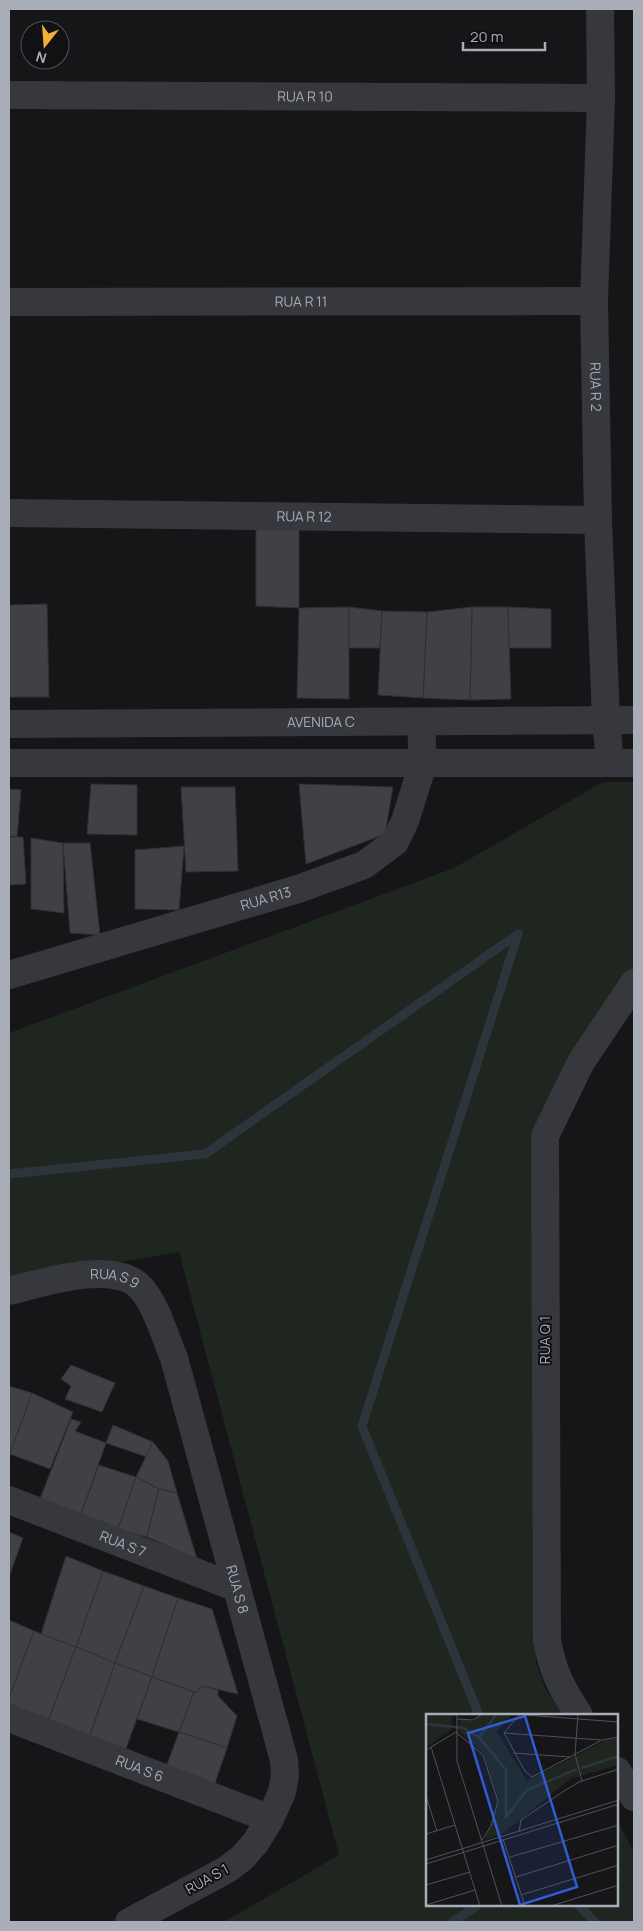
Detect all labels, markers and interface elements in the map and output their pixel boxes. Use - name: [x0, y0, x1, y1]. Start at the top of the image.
- north arrow: [20, 20, 70, 70]
- scale bar: [463, 20, 546, 52]
- text: 20 m: [470, 26, 503, 47]
- text: N: [33, 47, 49, 68]
- street label: RUA R 10: [277, 86, 333, 106]
- street label: RUA R 11: [275, 291, 327, 311]
- street label: RUA R 2: [586, 362, 606, 412]
- street label: RUA R 12: [276, 506, 332, 526]
- street label: AVENIDA C: [287, 712, 355, 731]
- street label: RUA R13: [238, 882, 293, 915]
- street label: RUA S 9: [90, 1264, 144, 1292]
- street label: RUA Q 1: [535, 1316, 554, 1364]
- street label: RUA S 7: [97, 1526, 149, 1561]
- street label: RUA S 8: [222, 1563, 253, 1616]
- inset map: [426, 1714, 618, 1906]
- street label: RUA S 6: [113, 1750, 167, 1786]
- street label: RUA S 1: [182, 1859, 232, 1898]

